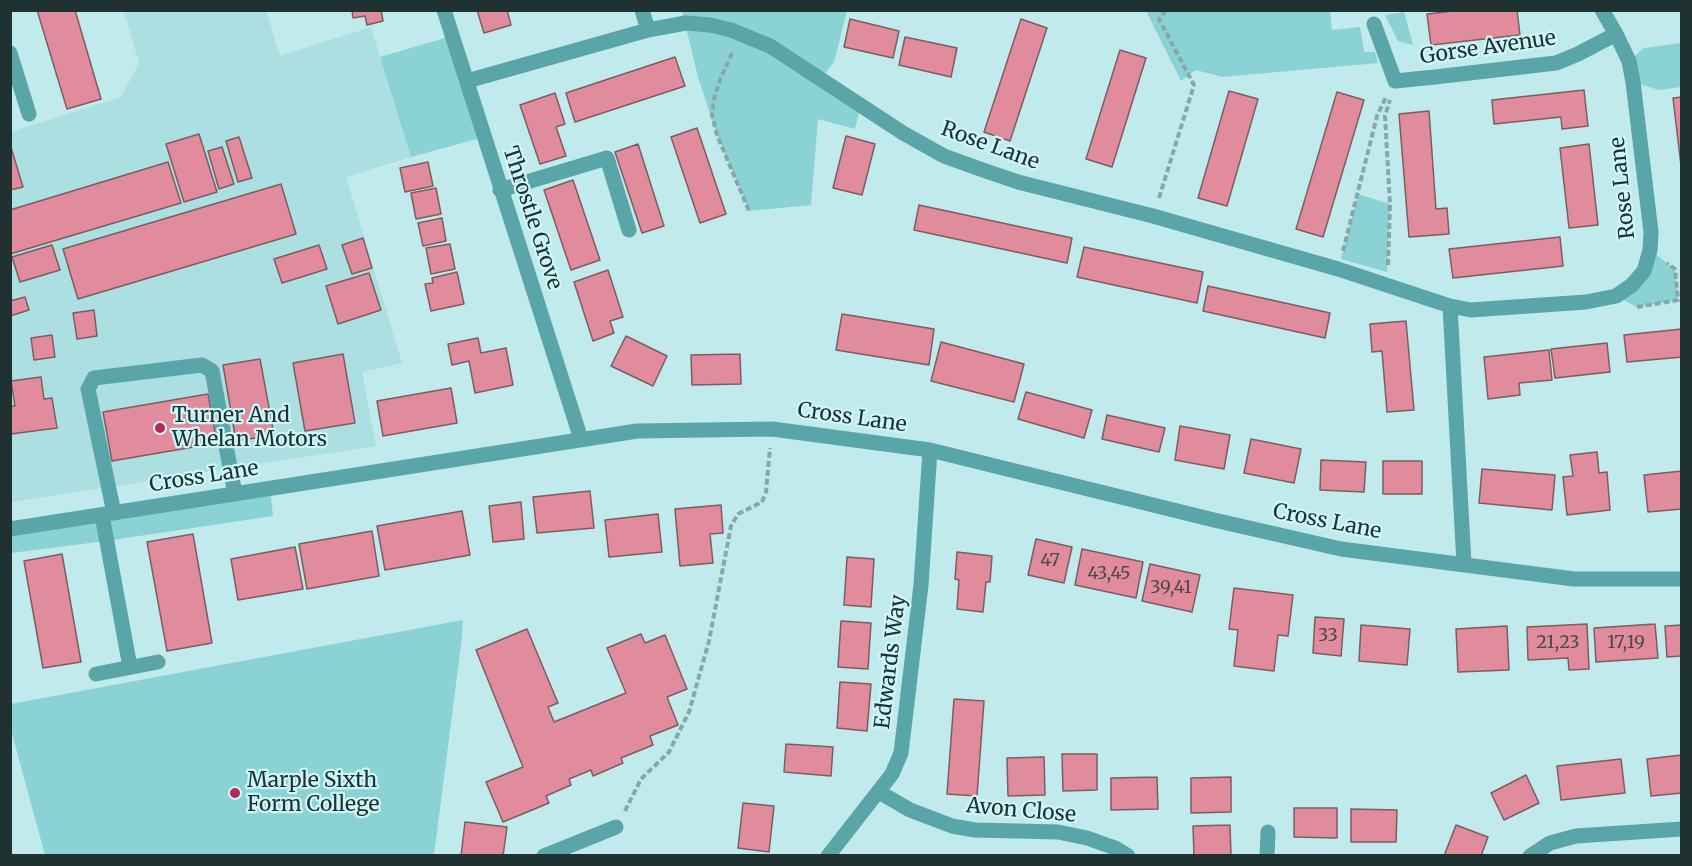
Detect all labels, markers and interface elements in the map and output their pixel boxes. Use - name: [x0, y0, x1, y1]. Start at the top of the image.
- street label: Gorse Avenue: [1418, 26, 1558, 70]
- street label: Rose Lane: [937, 117, 1043, 175]
- street label: Rose Lane: [1605, 136, 1641, 240]
- street label: Throstle Grove: [497, 143, 567, 293]
- street label: Cross Lane: [796, 398, 908, 438]
- place label: Turner And Whelan Motors: [172, 403, 327, 453]
- marker: Turner And Whelan Motors: [153, 421, 167, 435]
- street label: Cross Lane: [148, 456, 260, 498]
- street label: Cross Lane: [1271, 499, 1383, 545]
- house number: 47: [1040, 550, 1060, 572]
- house number: 43,45: [1087, 563, 1131, 585]
- house number: 39,41: [1150, 577, 1192, 599]
- street label: Edwards Way: [870, 593, 912, 731]
- house number: 33: [1318, 625, 1338, 647]
- house number: 21,23: [1536, 632, 1580, 654]
- house number: 17,19: [1607, 632, 1645, 654]
- place label: Marple Sixth Form College: [247, 768, 380, 818]
- marker: Marple Sixth Form College: [228, 786, 242, 800]
- street label: Avon Close: [965, 794, 1077, 828]

